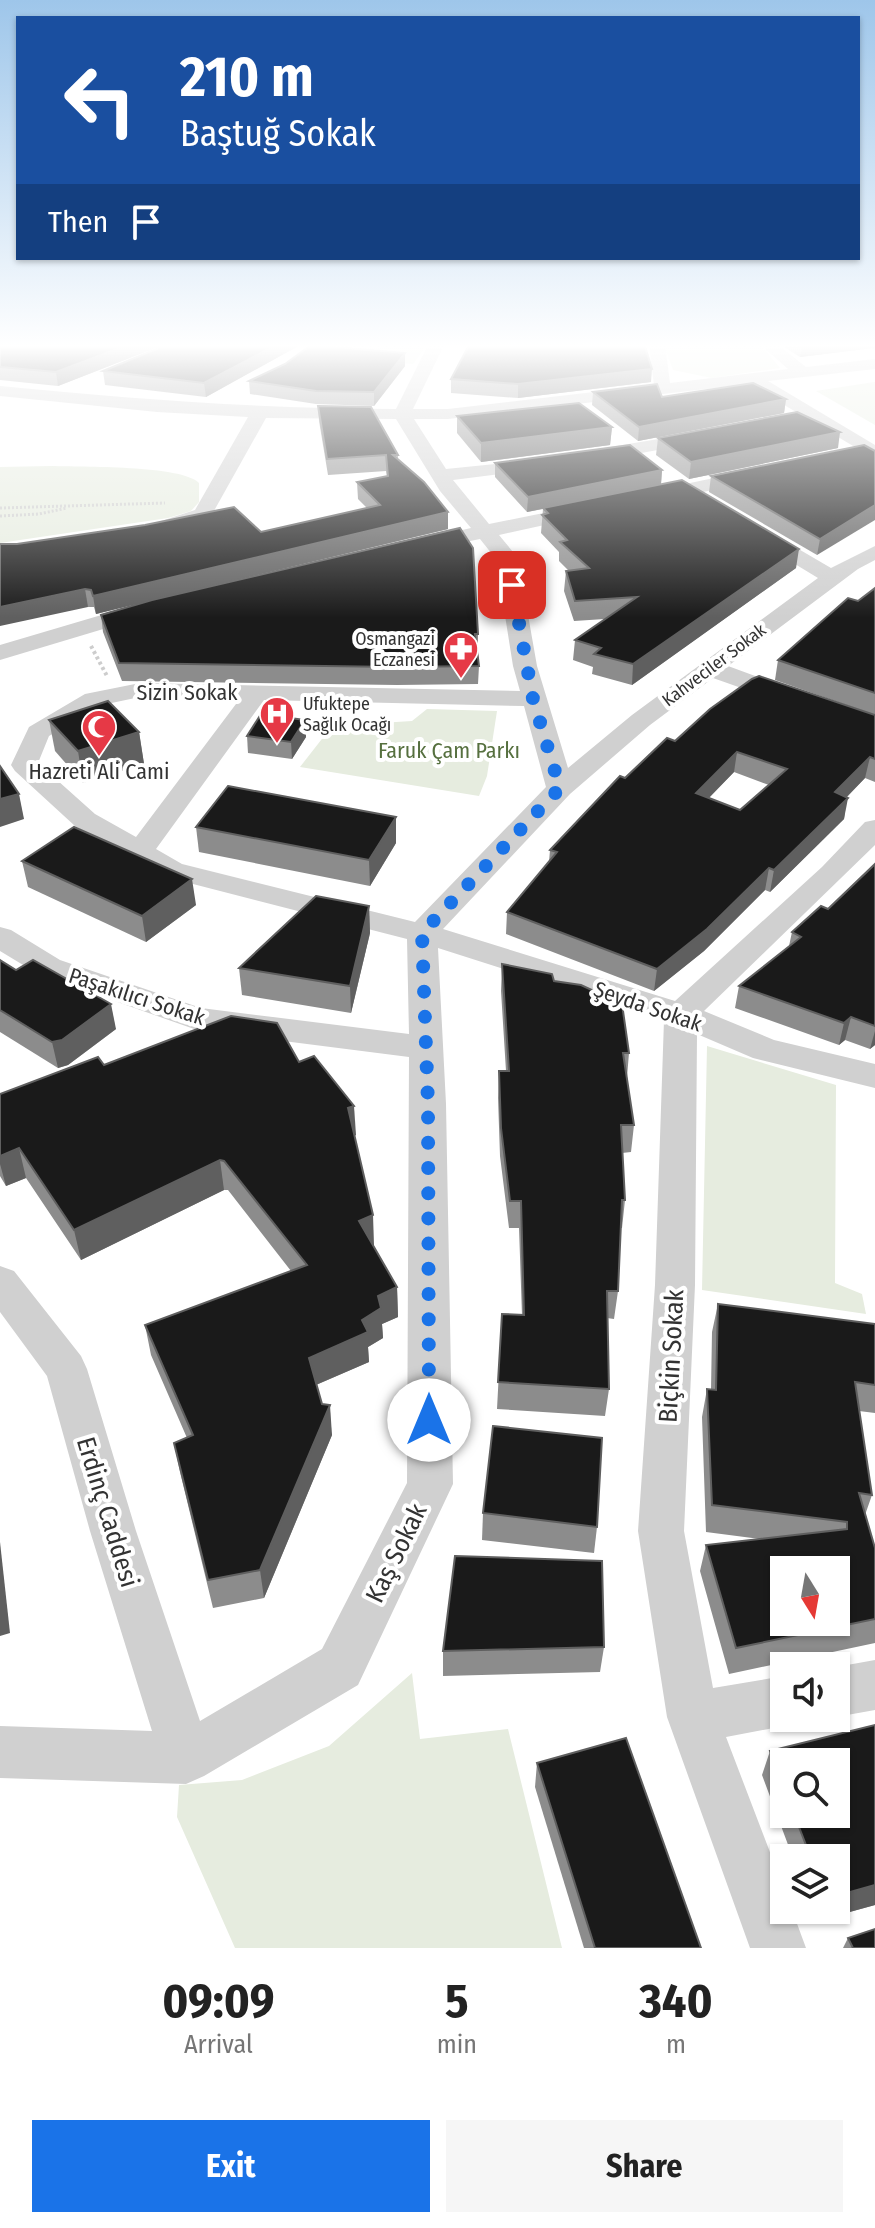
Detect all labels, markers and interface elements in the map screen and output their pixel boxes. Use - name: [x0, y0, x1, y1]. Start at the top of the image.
- text: 210 m: [180, 44, 314, 111]
- icon: left: [48, 48, 152, 152]
- text: Baştuğ Sokak: [180, 112, 376, 156]
- icon: arrive: [124, 200, 168, 244]
- text: Then: [48, 204, 108, 240]
- pin: [478, 551, 546, 619]
- icon: arrive: [490, 563, 534, 607]
- street label: Kahveciler Sokak: [658, 618, 771, 711]
- place label: Osmangazi Eczanesi: [355, 628, 435, 671]
- pharmacy icon: Osmangazi Eczanesi: [442, 630, 480, 680]
- street label: Sizin Sokak: [137, 679, 238, 706]
- place label: Ufuktepe Sağlık Ocağı: [303, 693, 391, 736]
- hospital icon: Ufuktepe Sağlık Ocağı: [258, 695, 296, 745]
- mosque icon: Hazreti Ali Cami: [80, 708, 118, 758]
- park label: Faruk Çam Parkı: [378, 737, 520, 765]
- place label: Hazreti Ali Cami: [29, 758, 169, 785]
- street label: Paşakılıcı Sokak: [65, 962, 209, 1031]
- street label: Şeyda Sokak: [590, 975, 706, 1038]
- street label: Biçkin Sokak: [653, 1288, 691, 1424]
- position arrow: [387, 1378, 471, 1462]
- street label: Erdinç Caddesi: [70, 1433, 145, 1591]
- street label: Kaş Sokak: [359, 1498, 434, 1608]
- north arrow: [770, 1556, 850, 1636]
- map controls: [770, 1556, 850, 1924]
- button: sound: [770, 1652, 850, 1732]
- button: search: [770, 1748, 850, 1828]
- button: layers: [770, 1844, 850, 1924]
- text: 09:09: [162, 1972, 275, 2030]
- text: 5: [445, 1972, 469, 2030]
- text: 340: [639, 1972, 713, 2030]
- text: Arrival: [184, 2029, 253, 2060]
- text: min: [437, 2029, 477, 2060]
- text: m: [666, 2029, 686, 2060]
- button: Exit: [32, 2120, 430, 2212]
- button: Share: [446, 2120, 843, 2212]

